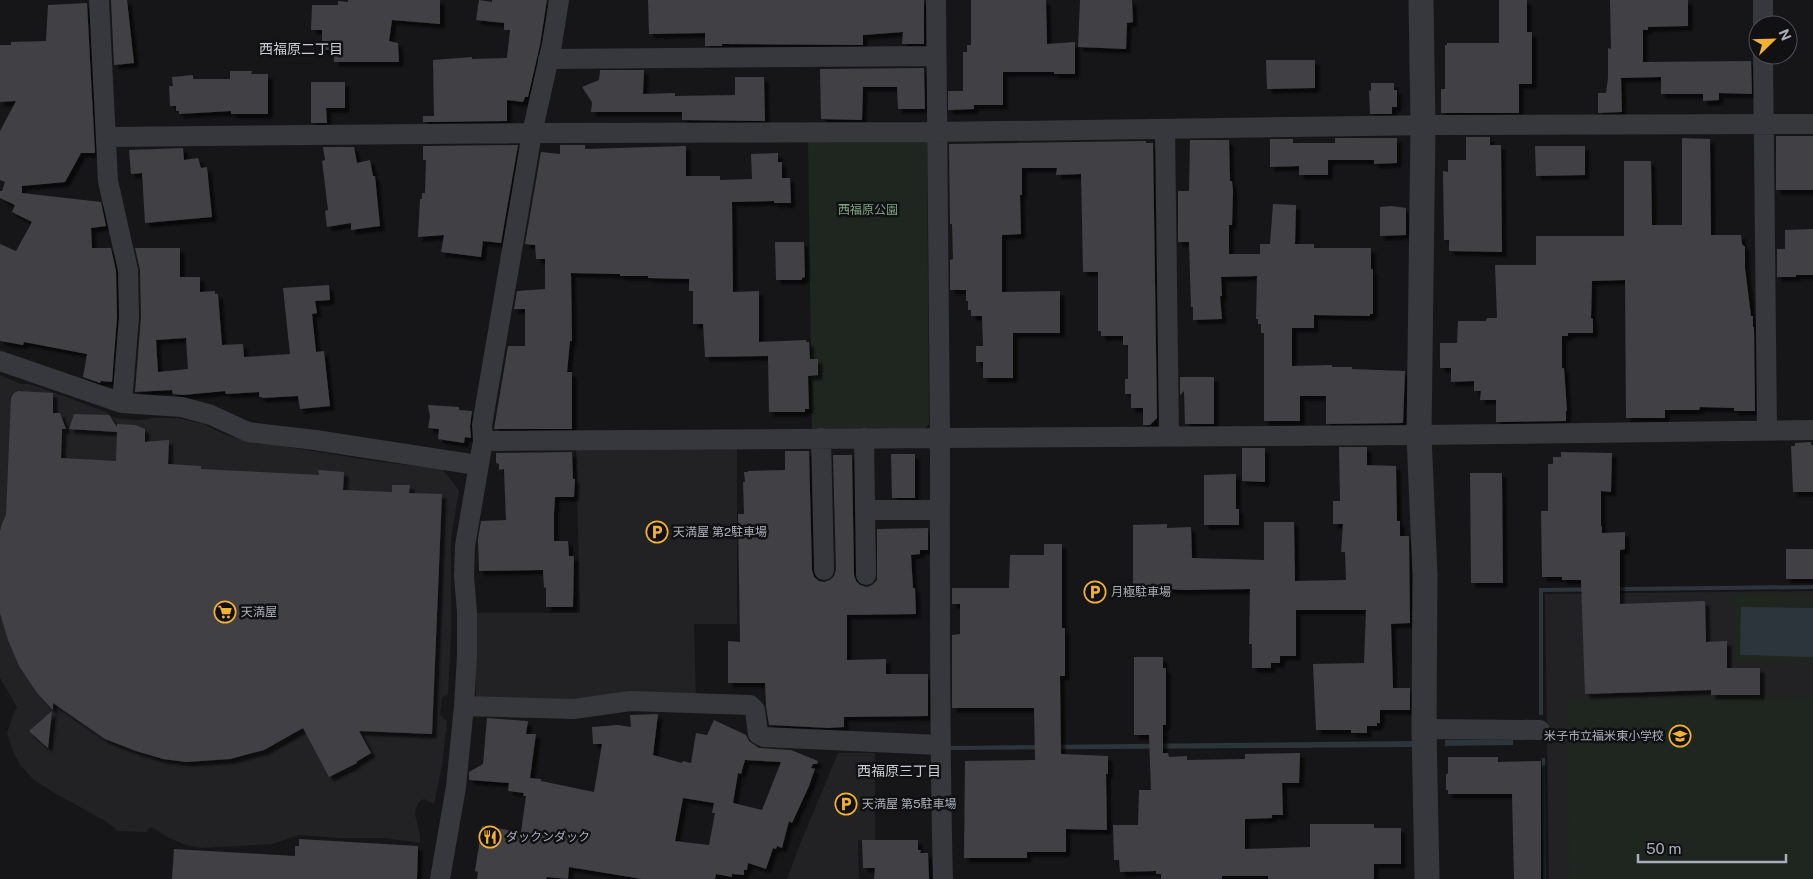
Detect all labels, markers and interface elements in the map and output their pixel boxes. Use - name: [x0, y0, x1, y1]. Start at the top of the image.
- north arrow: [1748, 15, 1798, 65]
- text: N: [1775, 27, 1794, 43]
- district label: 西福原二丁目: [259, 41, 343, 57]
- park label: 西福原公園: [838, 203, 898, 217]
- parking icon: 天満屋 第2駐車場: [645, 520, 669, 544]
- place label: 天満屋 第2駐車場: [673, 525, 767, 539]
- parking icon: 月極駐車場: [1083, 580, 1107, 604]
- place label: 月極駐車場: [1111, 585, 1171, 599]
- supermarket icon: 天満屋: [213, 600, 237, 624]
- place label: 天満屋: [241, 605, 277, 619]
- school or university icon: 米子市立福米東小学校: [1668, 724, 1692, 748]
- place label: 米子市立福米東小学校: [1544, 729, 1664, 743]
- district label: 西福原三丁目: [857, 763, 941, 779]
- parking icon: 天満屋 第5駐車場: [834, 792, 858, 816]
- place label: 天満屋 第5駐車場: [862, 797, 957, 811]
- restaurant icon: ダックンダック: [478, 825, 502, 849]
- place label: ダックンダック: [506, 830, 590, 844]
- scale bar: [1638, 832, 1786, 864]
- text: 50 m: [1646, 840, 1681, 857]

